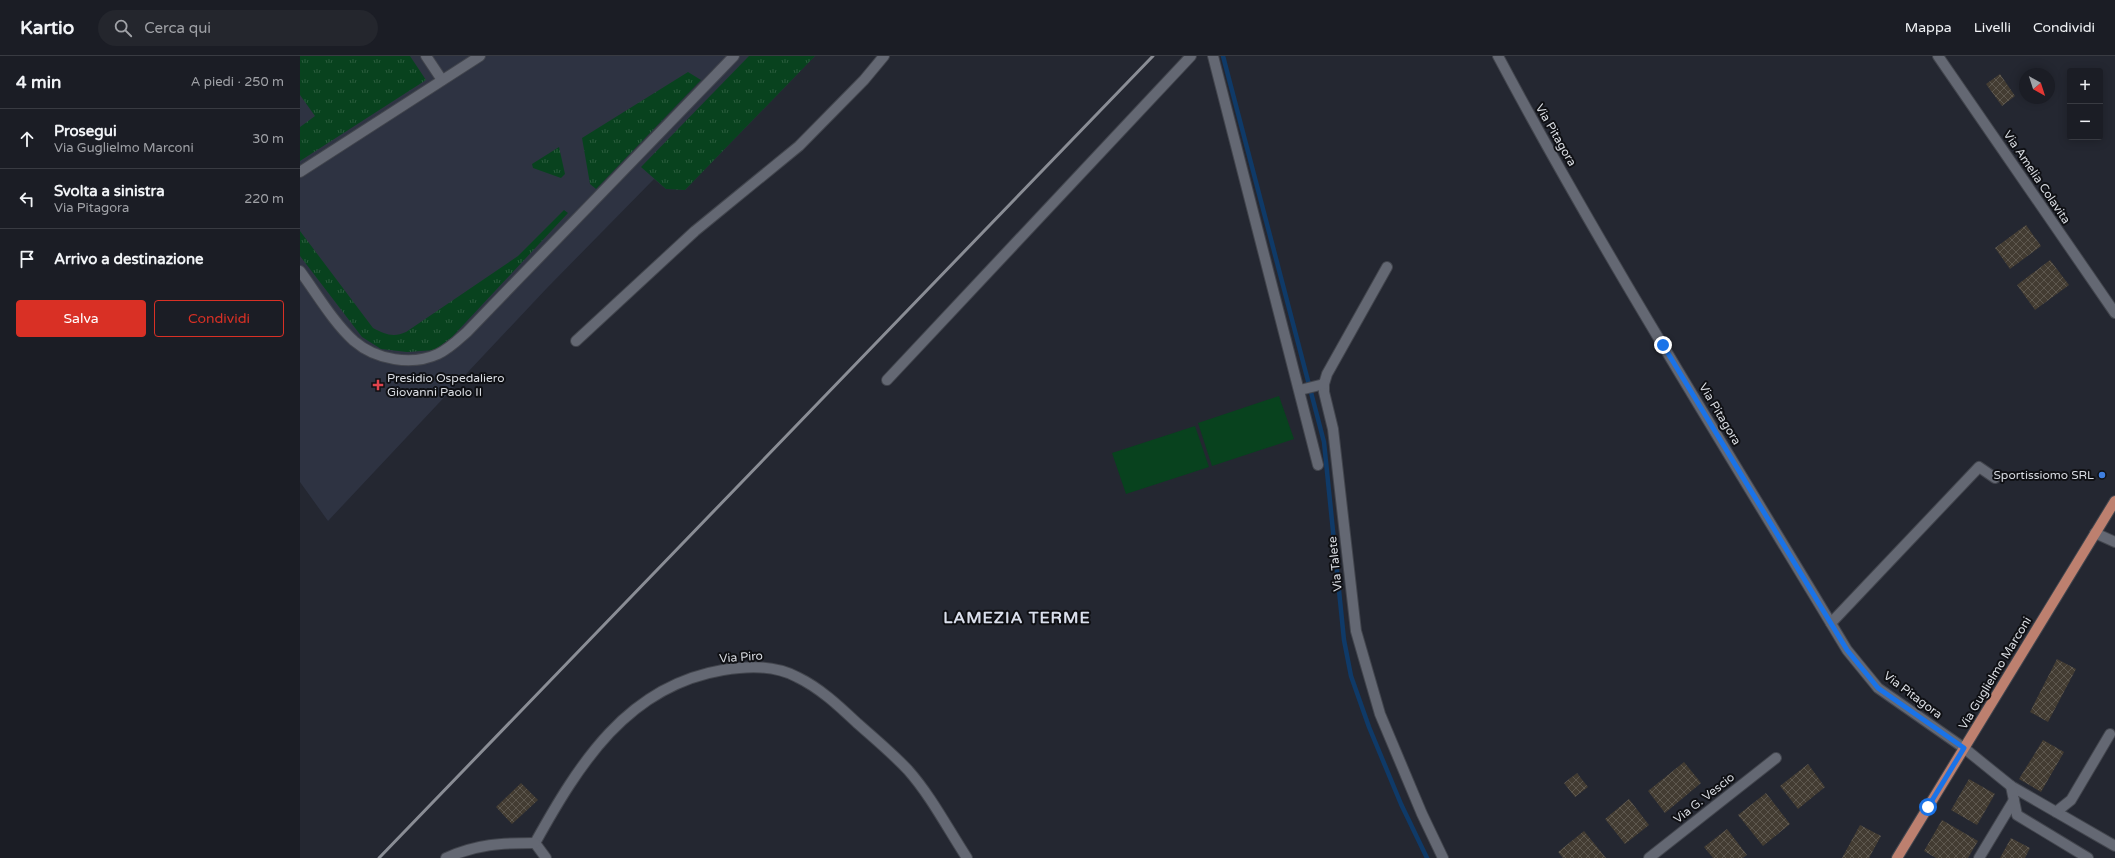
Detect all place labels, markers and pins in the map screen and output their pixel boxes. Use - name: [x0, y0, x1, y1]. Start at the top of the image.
- place label: Presidio Ospedaliero Giovanni Paolo II: [387, 371, 505, 399]
- marker: Presidio Ospedaliero Giovanni Paolo II: [372, 379, 384, 391]
- place label: Sportissiomo SRL: [1994, 468, 2094, 482]
- marker: Sportissiomo SRL: [2097, 470, 2107, 480]

